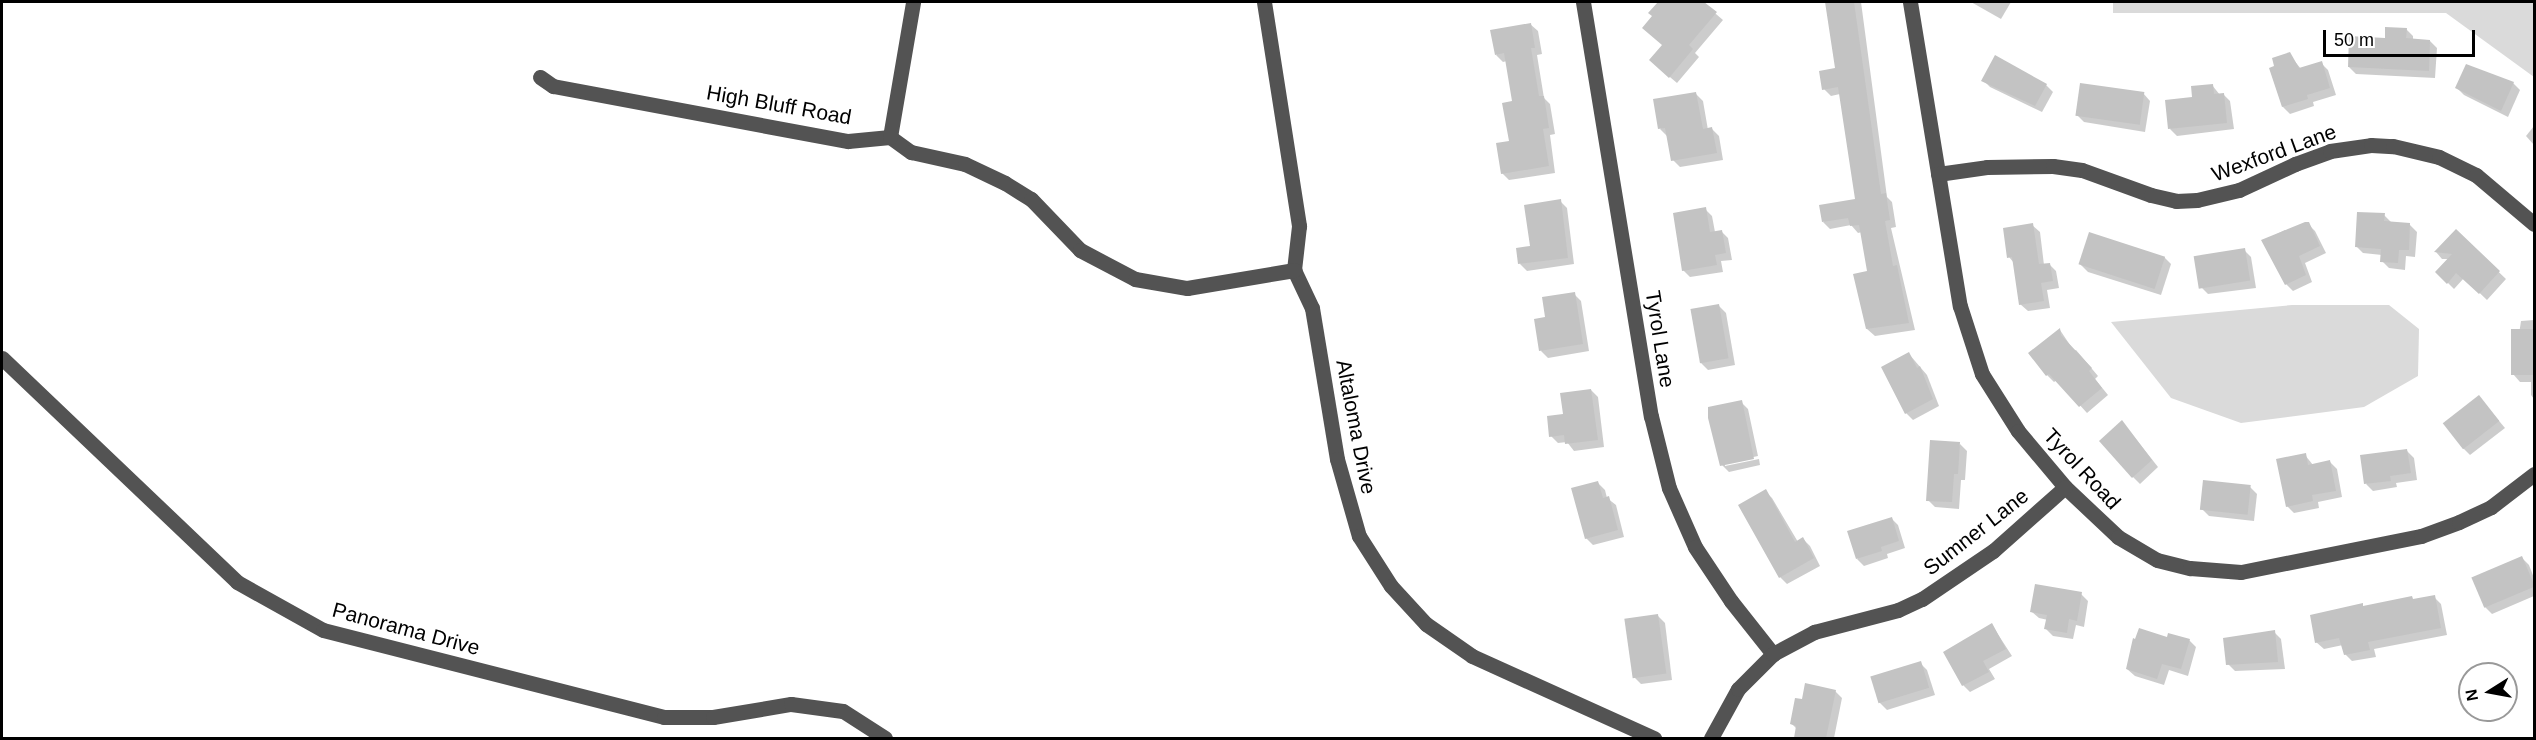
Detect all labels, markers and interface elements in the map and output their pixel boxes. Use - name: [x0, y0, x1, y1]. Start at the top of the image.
- scale bar: [2326, 18, 2478, 56]
- text: 50 m: [2334, 30, 2374, 50]
- street label: High Bluff Road: [705, 80, 853, 130]
- street label: Wexford Lane: [2208, 119, 2340, 187]
- street label: Tyrol Lane: [1640, 289, 1680, 389]
- street label: Altaloma Drive: [1331, 358, 1381, 496]
- street label: Tyrol Road: [2038, 423, 2126, 515]
- street label: Sumner Lane: [1919, 483, 2033, 581]
- street label: Panorama Drive: [329, 597, 483, 661]
- north arrow: [2458, 662, 2518, 722]
- text: N: [2462, 688, 2481, 702]

